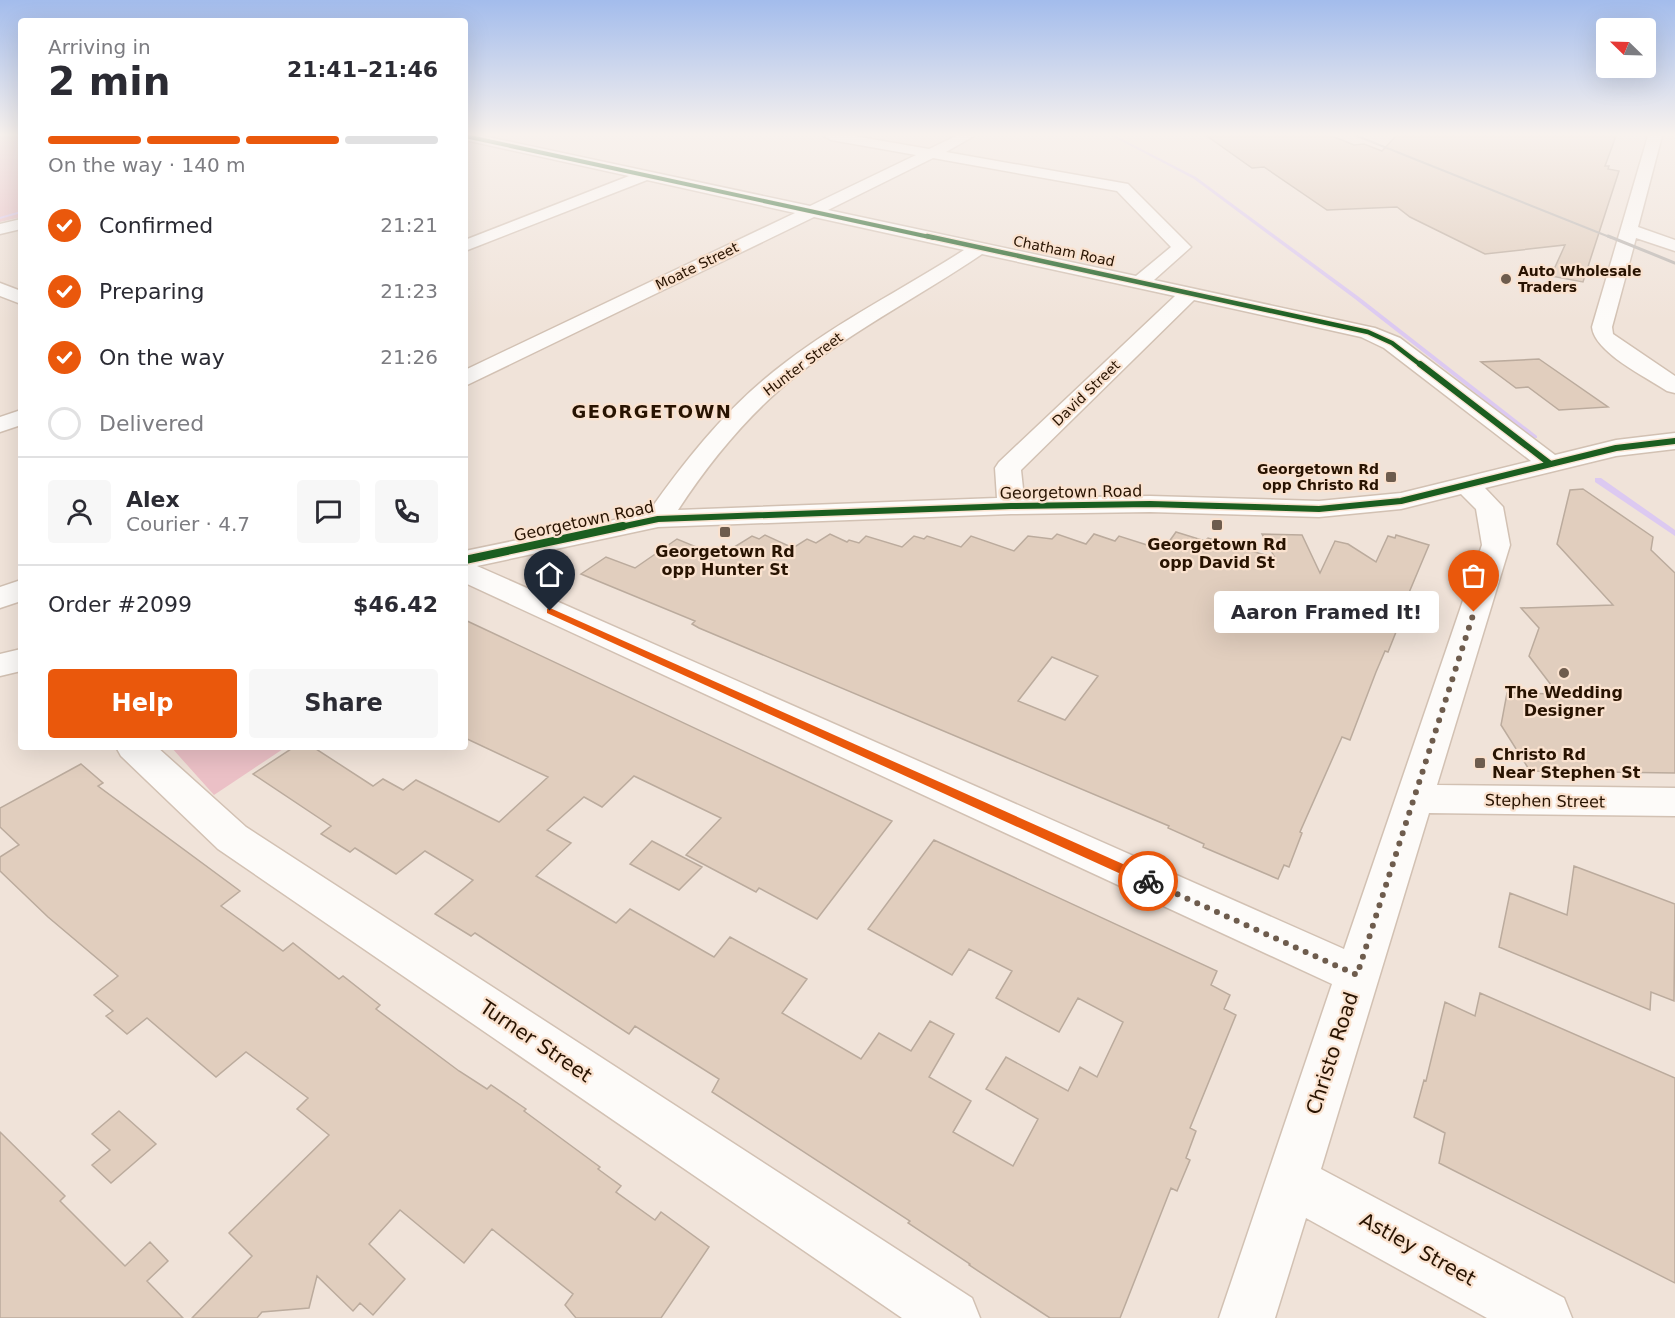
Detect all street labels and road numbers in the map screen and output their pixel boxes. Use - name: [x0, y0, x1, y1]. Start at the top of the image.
- street label: Chatham Road: [1012, 232, 1116, 270]
- street label: Moate Street: [653, 239, 742, 293]
- street label: Hunter Street: [760, 329, 846, 399]
- street label: David Street: [1049, 357, 1123, 429]
- street label: Georgetown Road: [999, 481, 1143, 503]
- street label: Georgetown Road: [512, 497, 656, 545]
- street label: Stephen Street: [1485, 790, 1605, 812]
- street label: Christo Road: [1301, 989, 1363, 1117]
- street label: Turner Street: [475, 994, 597, 1087]
- street label: Astley Street: [1356, 1207, 1480, 1291]

